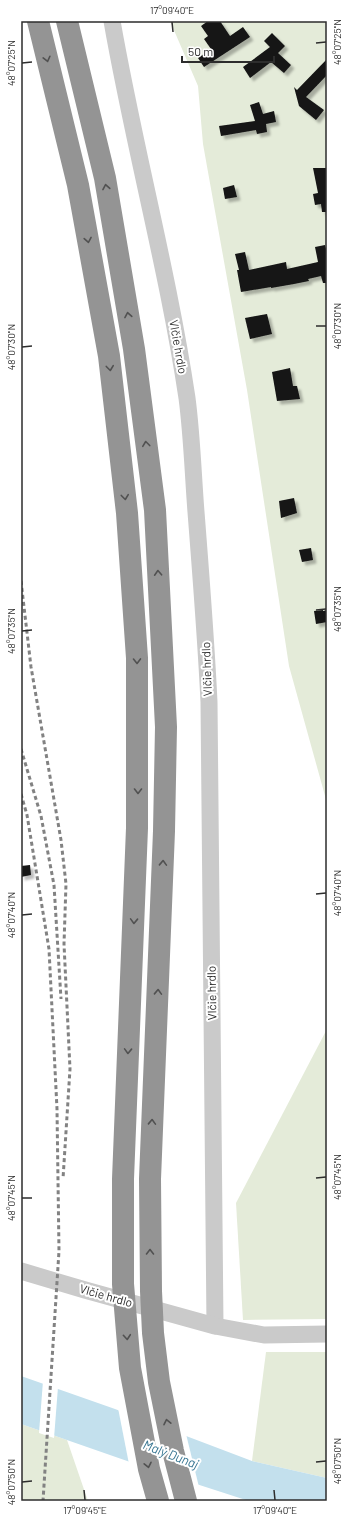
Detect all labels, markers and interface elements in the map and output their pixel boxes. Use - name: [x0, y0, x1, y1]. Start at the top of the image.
- text: 17°09'40"E: [150, 4, 194, 16]
- text: 48°07'25"N: [331, 19, 343, 65]
- scale bar: [182, 38, 274, 64]
- text: 48°07'25"N: [5, 40, 17, 86]
- text: 50 m: [188, 44, 213, 58]
- one-way arrow: [43, 56, 51, 62]
- one-way arrow: [103, 184, 111, 190]
- one-way arrow: [83, 237, 92, 243]
- text: 48°07'30"N: [331, 303, 343, 349]
- one-way arrow: [125, 312, 133, 318]
- street label: Vlčie hrdlo: [167, 319, 191, 375]
- text: 48°07'30"N: [5, 324, 17, 370]
- one-way arrow: [105, 365, 114, 371]
- one-way arrow: [142, 440, 151, 447]
- one-way arrow: [120, 494, 129, 501]
- one-way arrow: [154, 570, 163, 576]
- text: 48°07'35"N: [331, 586, 343, 632]
- text: 48°07'35"N: [5, 608, 17, 654]
- street label: Vlčie hrdlo: [198, 642, 214, 697]
- one-way arrow: [133, 658, 141, 664]
- one-way arrow: [134, 788, 142, 794]
- one-way arrow: [159, 860, 167, 866]
- text: 48°07'40"N: [331, 870, 343, 916]
- text: 48°07'40"N: [5, 892, 17, 938]
- one-way arrow: [129, 918, 138, 924]
- street label: Vlčie hrdlo: [204, 966, 218, 1020]
- one-way arrow: [153, 989, 162, 996]
- one-way arrow: [124, 1048, 133, 1054]
- one-way arrow: [148, 1119, 157, 1125]
- text: 48°07'45"N: [331, 1154, 343, 1200]
- text: 48°07'45"N: [5, 1175, 17, 1221]
- one-way arrow: [146, 1249, 155, 1255]
- street label: Vlčie hrdlo: [78, 1281, 134, 1309]
- one-way arrow: [122, 1334, 131, 1340]
- one-way arrow: [163, 1419, 171, 1426]
- water label: Malý Dunaj: [141, 1436, 201, 1472]
- text: 48°07'50"N: [331, 1438, 343, 1484]
- text: 48°07'50"N: [5, 1459, 17, 1505]
- one-way arrow: [143, 1462, 151, 1468]
- text: 17°09'45"E: [63, 1504, 107, 1516]
- text: 17°09'40"E: [253, 1504, 297, 1516]

